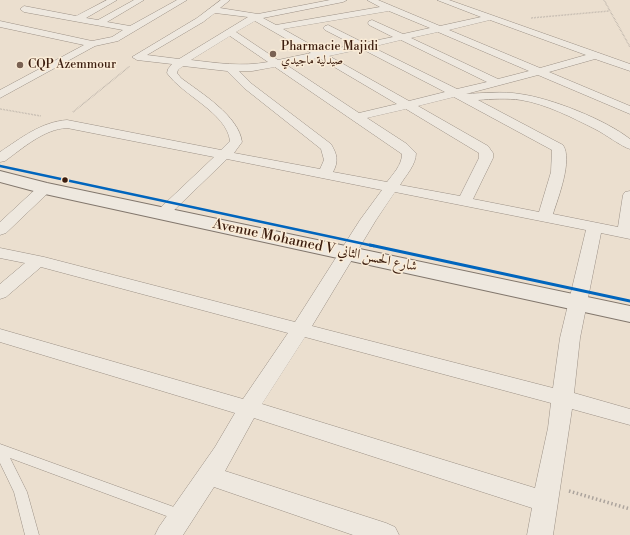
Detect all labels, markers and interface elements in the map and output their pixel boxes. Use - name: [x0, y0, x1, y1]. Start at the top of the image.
- place label: Pharmacie Majidi صيدلية ماجيدي: [281, 40, 378, 68]
- marker: Pharmacie Majidi صيدلية ماجيدي: [268, 49, 278, 59]
- place label: CQP Azemmour: [28, 58, 116, 72]
- marker: CQP Azemmour: [15, 60, 25, 70]
- unlabelled marker: [60, 175, 70, 185]
- street label: Avenue Mohamed V شارع الحسن الثاني: [211, 216, 419, 276]

